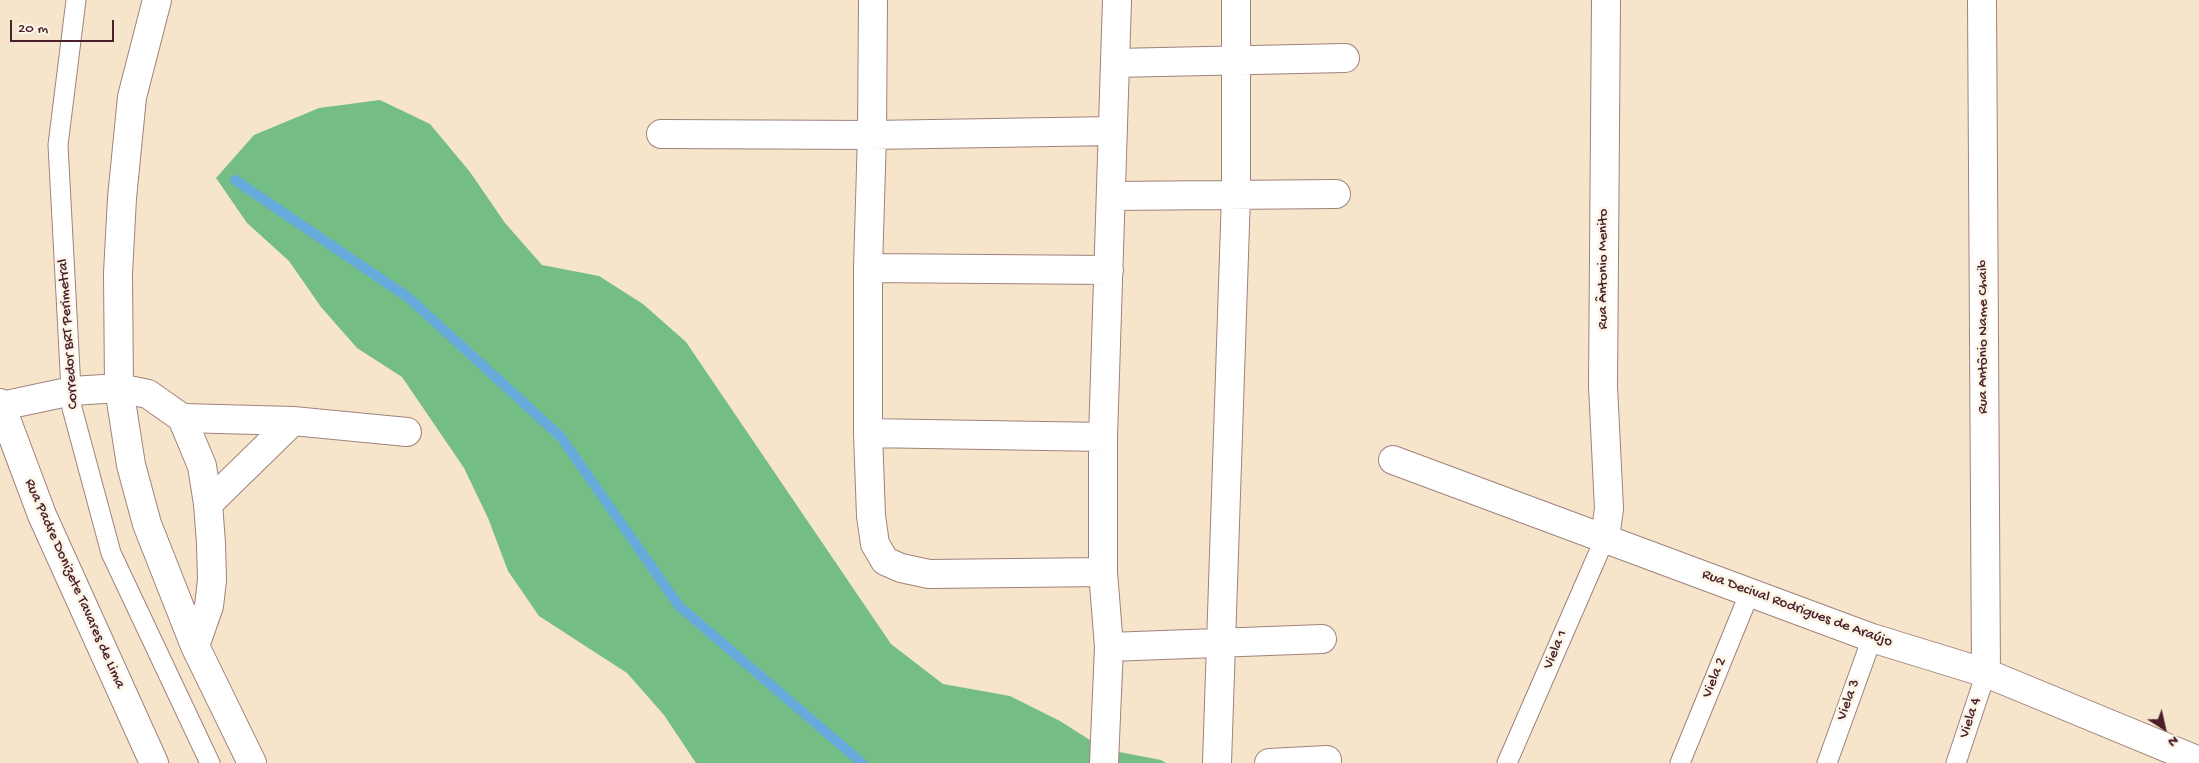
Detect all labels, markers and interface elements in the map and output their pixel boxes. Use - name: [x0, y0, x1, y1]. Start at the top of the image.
- scale bar: [12, 10, 116, 42]
- text: 20 m: [18, 20, 48, 38]
- street label: Rua Ântonio Menito: [1595, 209, 1613, 329]
- street label: Corredor BRT Perimetral: [55, 258, 83, 410]
- street label: Rua Antônio Name Chaib: [1975, 260, 1993, 414]
- street label: Rua Padre Donizete Tavares de Lima: [20, 476, 128, 692]
- street label: Rua Decival Rodrigues de Araújo: [1699, 566, 1895, 652]
- street label: Viela 1: [1540, 628, 1572, 672]
- street label: Viela 2: [1699, 655, 1731, 701]
- street label: Viela 3: [1833, 677, 1865, 723]
- street label: Viela 4: [1956, 695, 1986, 741]
- north arrow: [2139, 703, 2189, 753]
- text: N: [2164, 731, 2182, 750]

